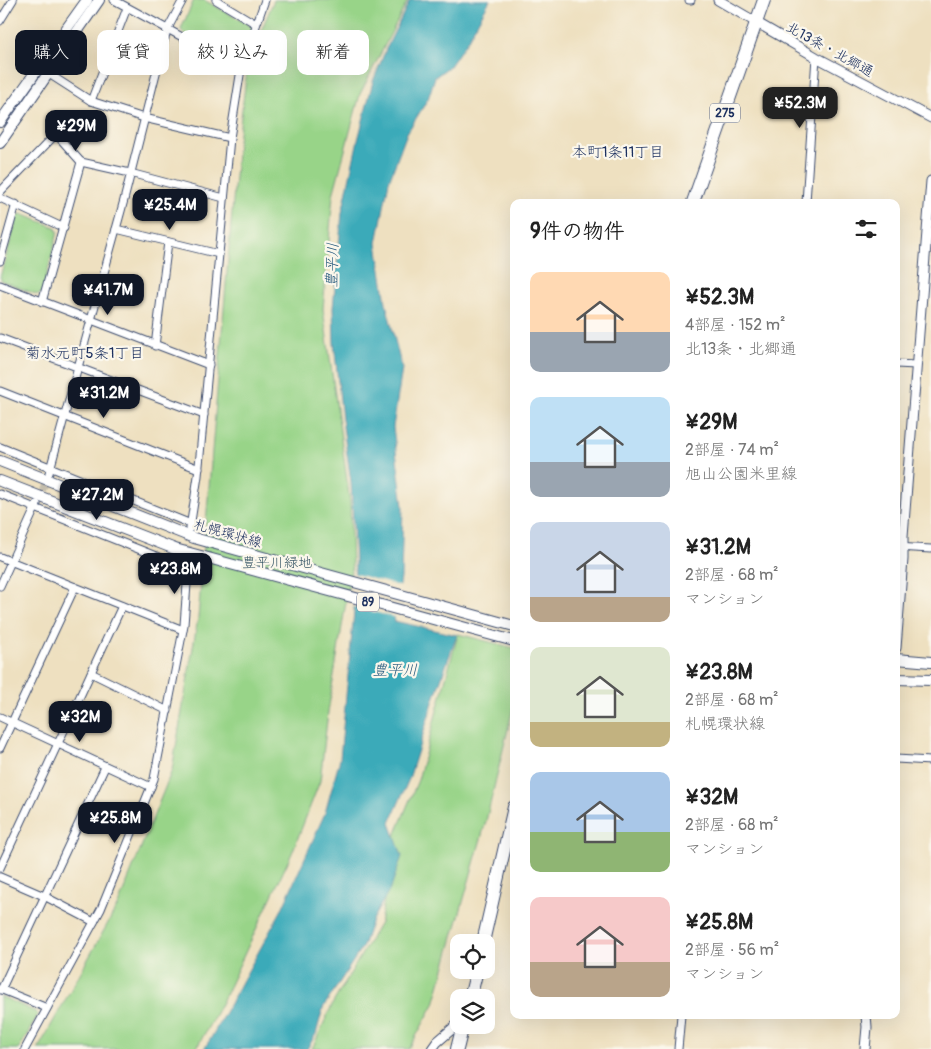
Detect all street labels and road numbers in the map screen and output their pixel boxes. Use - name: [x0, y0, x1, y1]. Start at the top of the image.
- street label: 北13条・北郷通: [783, 18, 876, 80]
- road number: 275: [710, 104, 740, 122]
- street label: 札幌環状線: [192, 516, 264, 551]
- road number: 89: [357, 592, 379, 612]

